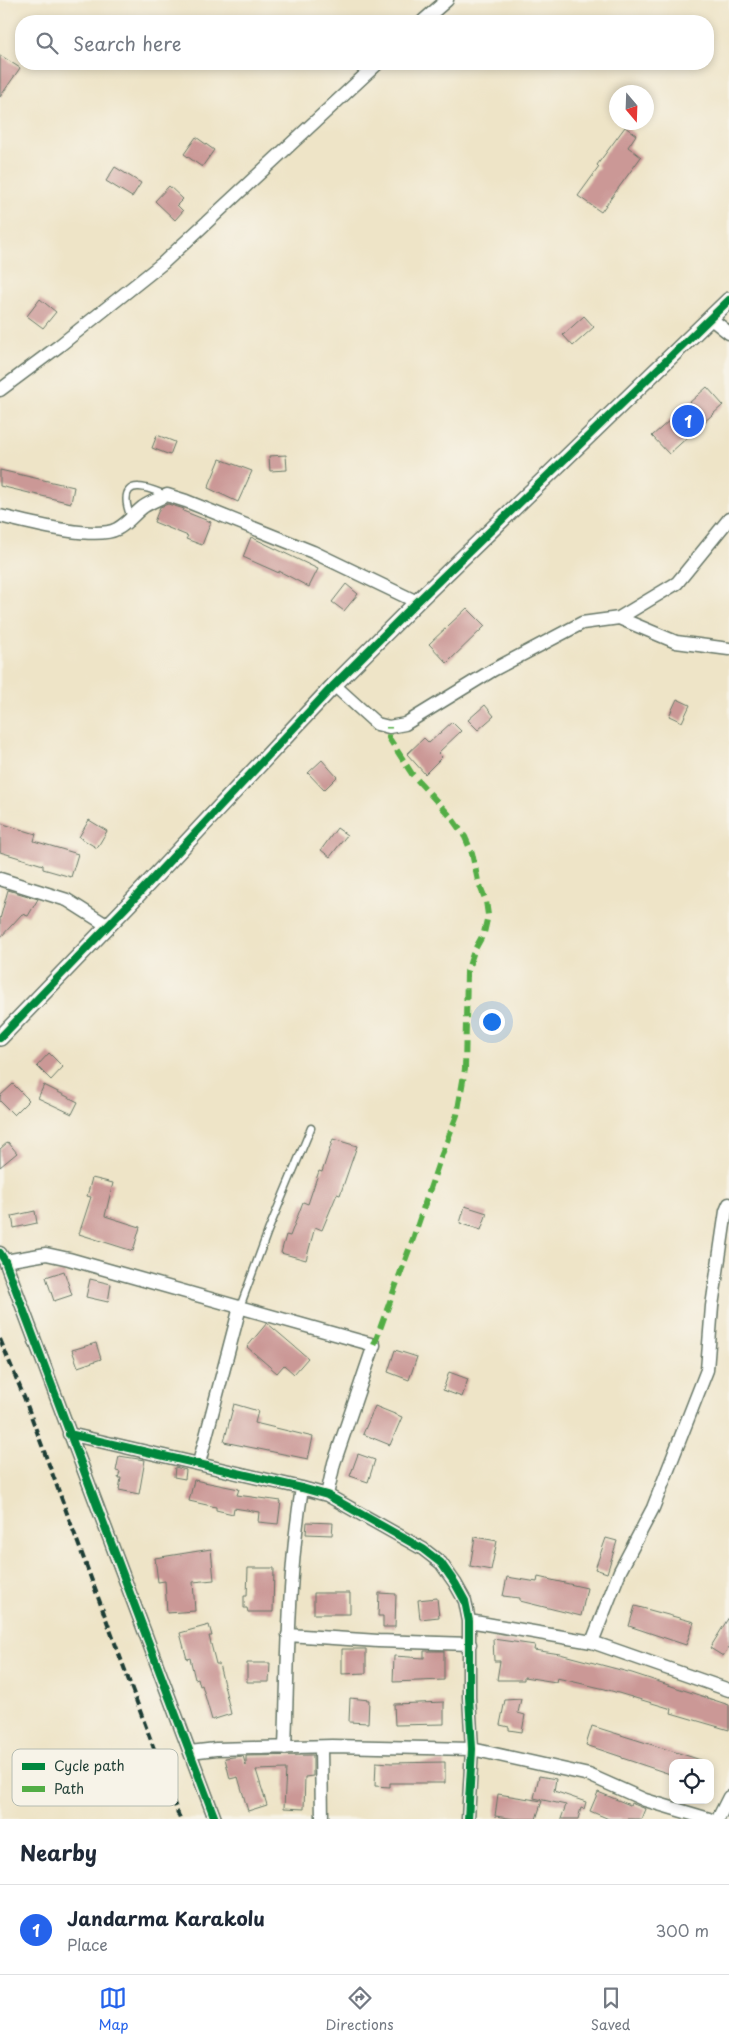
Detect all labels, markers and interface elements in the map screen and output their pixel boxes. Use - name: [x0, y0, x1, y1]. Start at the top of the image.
- search box: [15, 15, 714, 70]
- icon: search: [33, 29, 61, 57]
- text: Search here: [73, 29, 182, 57]
- north arrow: [609, 85, 654, 130]
- pin: 1: [672, 402, 704, 440]
- your location: [479, 1009, 505, 1035]
- legend: [12, 1749, 178, 1806]
- text: Cycle path: [54, 1755, 125, 1776]
- map controls: [669, 1759, 714, 1804]
- button: locate: [669, 1759, 714, 1804]
- text: Path: [54, 1778, 84, 1799]
- text: Nearby: [20, 1836, 97, 1868]
- text: Jandarma Karakolu: [67, 1904, 265, 1932]
- text: 1: [32, 1918, 40, 1942]
- text: 300 m: [655, 1918, 709, 1942]
- text: Place: [67, 1932, 108, 1956]
- tab: Map: [99, 1984, 128, 2035]
- tab: Directions: [326, 1984, 394, 2035]
- tab: Saved: [591, 1984, 630, 2035]

